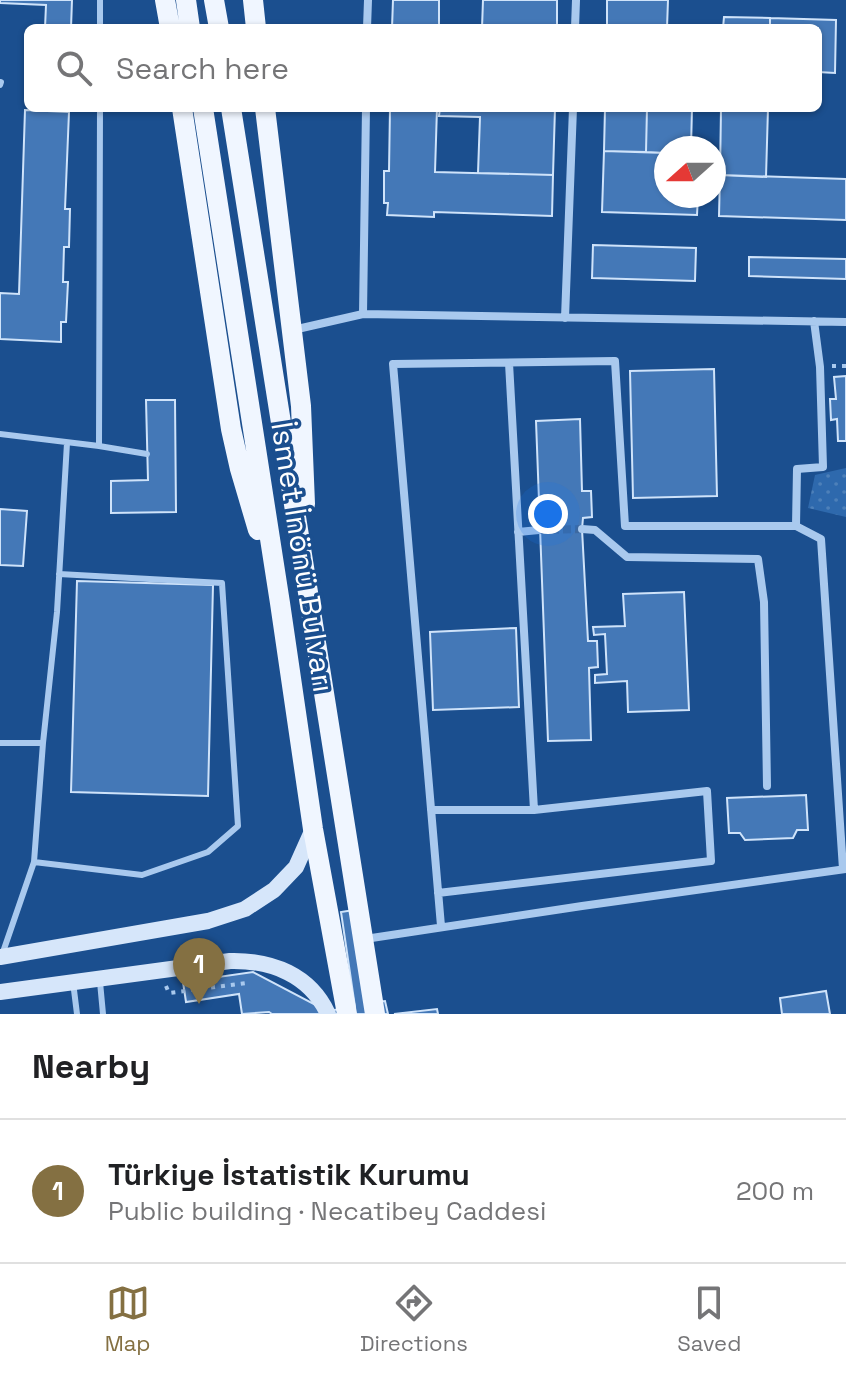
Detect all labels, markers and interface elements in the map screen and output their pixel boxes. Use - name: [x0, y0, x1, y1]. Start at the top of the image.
- search box: [24, 24, 822, 112]
- icon: search: [52, 46, 96, 90]
- text: Search here: [116, 49, 289, 88]
- north arrow: [654, 136, 726, 208]
- street label: İsmet İnönü Bulvarı: [262, 419, 344, 695]
- your location: [528, 494, 568, 534]
- pin: 1: [173, 938, 225, 1004]
- text: Nearby: [32, 1045, 150, 1088]
- text: Türkiye İstatistik Kurumu: [108, 1155, 470, 1194]
- text: 1: [52, 1174, 64, 1208]
- text: 200 m: [736, 1174, 814, 1208]
- text: Public building · Necatibey Caddesi: [108, 1194, 546, 1228]
- tab: Map: [105, 1281, 151, 1357]
- tab: Directions: [360, 1281, 468, 1357]
- tab: Saved: [677, 1281, 741, 1357]

